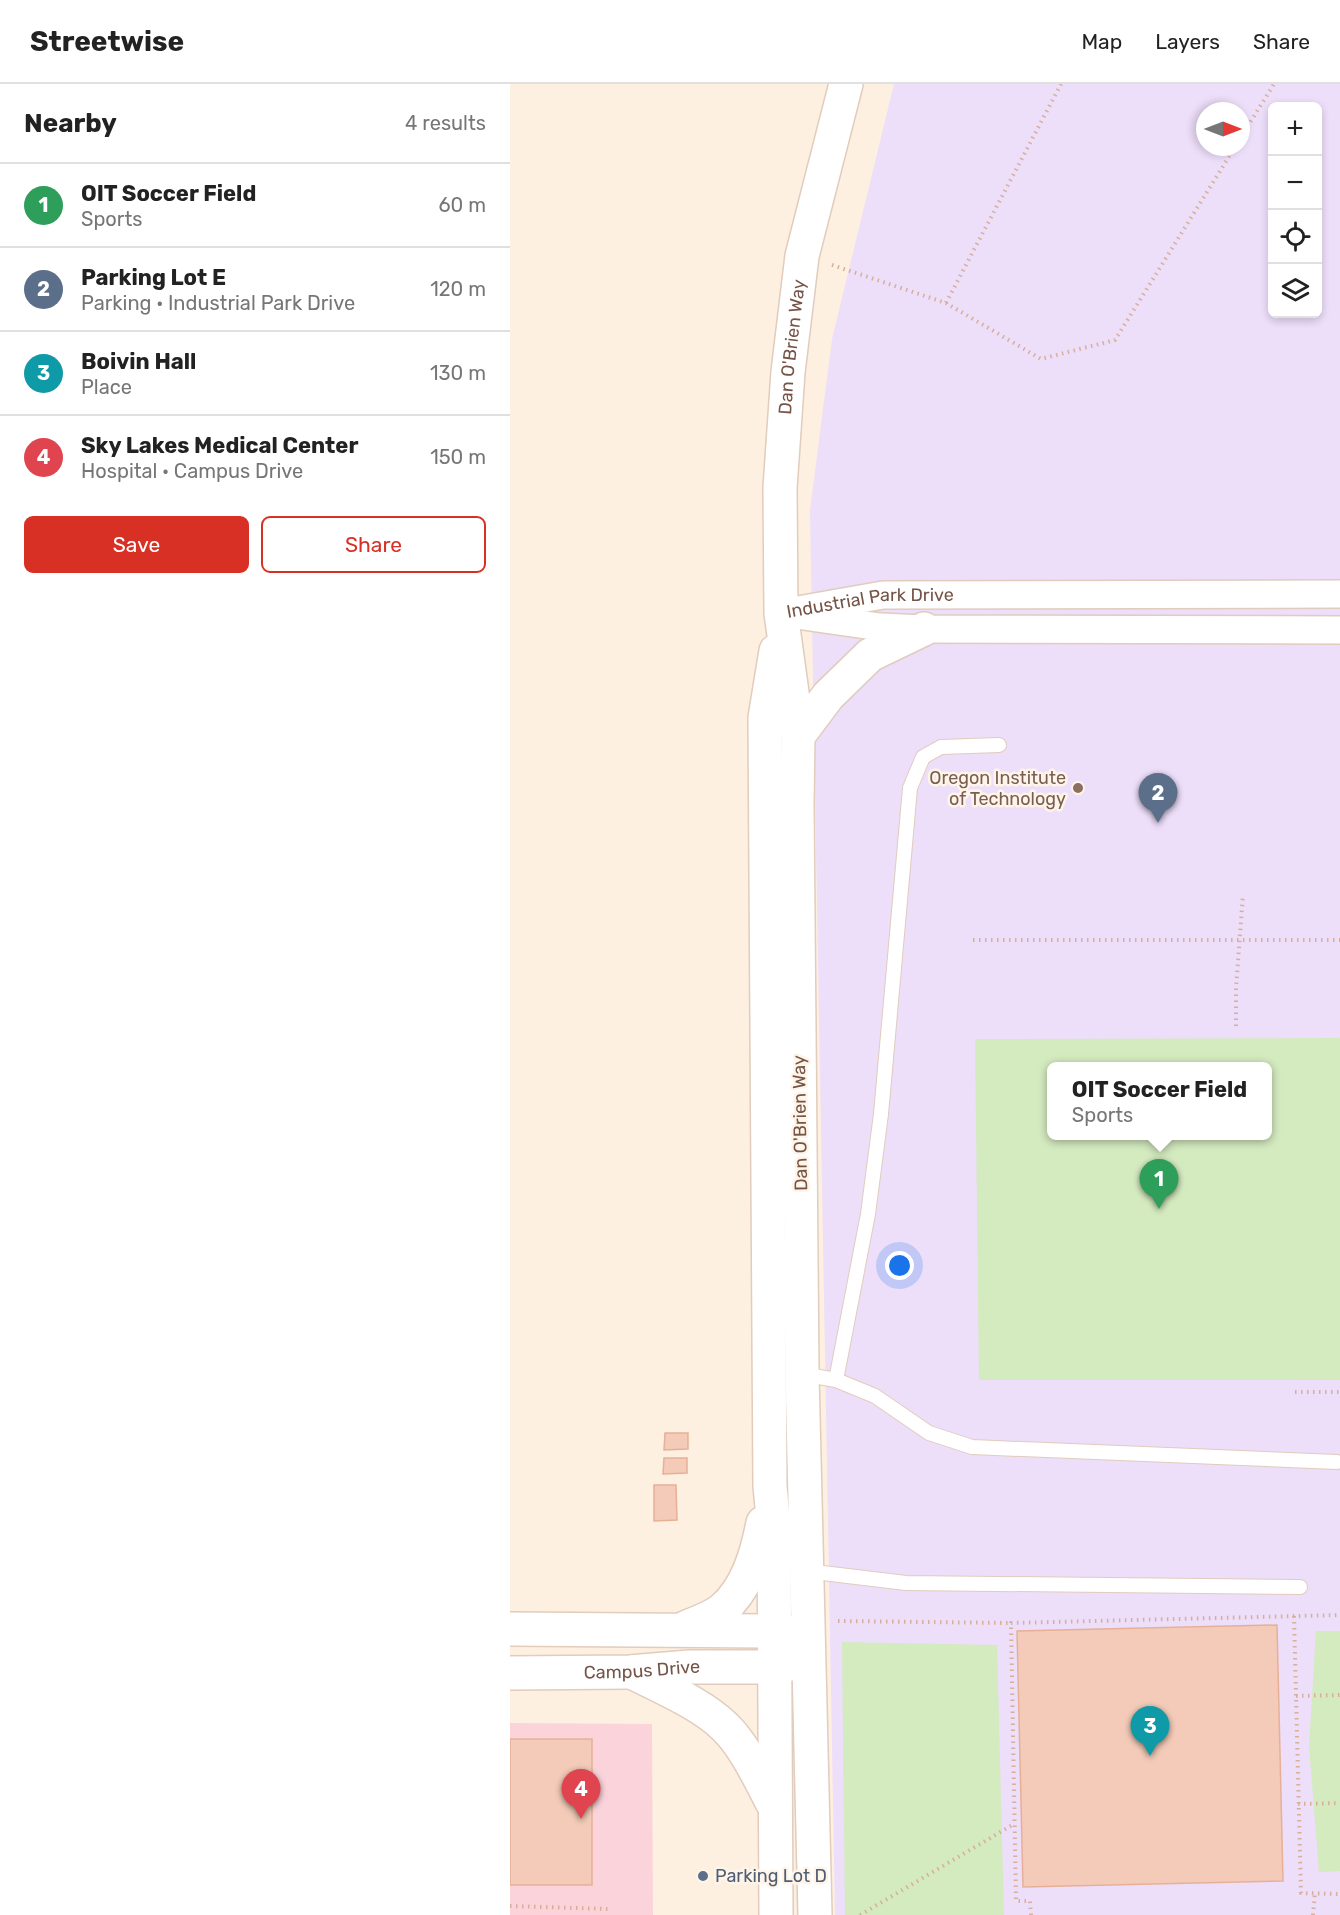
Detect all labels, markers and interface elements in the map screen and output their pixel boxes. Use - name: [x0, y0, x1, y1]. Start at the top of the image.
- text: Streetwise: [30, 25, 184, 58]
- text: Map: [1081, 29, 1122, 54]
- text: Layers: [1155, 29, 1220, 54]
- text: Share: [1253, 29, 1310, 54]
- north arrow: [1196, 102, 1250, 156]
- map controls: [1268, 102, 1322, 318]
- button: +: [1268, 102, 1322, 156]
- text: Nearby: [24, 108, 117, 139]
- text: 4 results: [405, 111, 486, 135]
- button: −: [1268, 156, 1322, 210]
- text: OIT Soccer Field: [81, 180, 256, 207]
- text: 1: [39, 193, 48, 217]
- text: 60 m: [439, 193, 486, 217]
- text: Sports: [81, 207, 142, 231]
- button: locate: [1268, 210, 1322, 264]
- text: Parking Lot E: [81, 264, 226, 291]
- button: layers: [1268, 264, 1322, 318]
- text: 2: [37, 277, 50, 301]
- text: 120 m: [430, 277, 486, 301]
- street label: Dan O'Brien Way: [774, 278, 810, 415]
- text: Parking · Industrial Park Drive: [81, 291, 355, 315]
- text: Boivin Hall: [81, 348, 196, 375]
- text: 3: [37, 361, 50, 385]
- text: 130 m: [430, 361, 486, 385]
- text: Place: [81, 375, 132, 399]
- text: Sky Lakes Medical Center: [81, 432, 358, 459]
- text: 4: [37, 445, 50, 469]
- text: 150 m: [430, 445, 486, 469]
- text: Hospital · Campus Drive: [81, 459, 303, 483]
- button: Save: [24, 516, 249, 573]
- button: Share: [261, 516, 486, 573]
- street label: Industrial Park Drive: [785, 584, 954, 623]
- place label: Oregon Institute of Technology: [929, 767, 1066, 810]
- pin: 2: [1138, 774, 1178, 823]
- marker: Oregon Institute of Technology: [1071, 781, 1085, 795]
- street label: Dan O'Brien Way: [788, 1055, 812, 1191]
- popup: [1047, 1062, 1272, 1140]
- text: OIT Soccer Field: [1072, 1076, 1247, 1103]
- text: Sports: [1072, 1103, 1133, 1127]
- pin: 1: [1140, 1160, 1178, 1209]
- your location: [885, 1251, 914, 1280]
- street label: Campus Drive: [584, 1656, 700, 1683]
- pin: 3: [1130, 1706, 1170, 1756]
- pin: 4: [562, 1770, 600, 1819]
- place label: Parking Lot D: [715, 1865, 827, 1887]
- marker: Parking Lot D: [696, 1869, 710, 1883]

